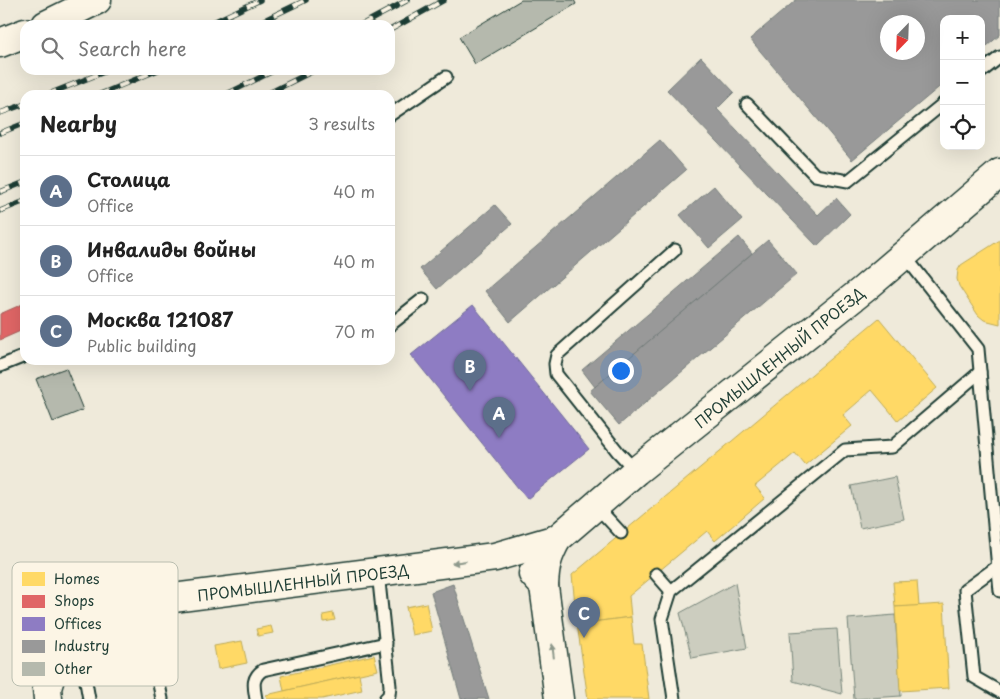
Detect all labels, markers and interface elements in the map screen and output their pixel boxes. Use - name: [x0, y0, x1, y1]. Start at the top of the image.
- north arrow: [880, 15, 925, 60]
- map controls: [940, 15, 985, 150]
- button: +: [940, 15, 985, 60]
- search box: [20, 20, 395, 75]
- icon: search: [38, 34, 66, 62]
- text: Search here: [78, 34, 187, 62]
- button: −: [940, 60, 985, 105]
- button: locate: [940, 105, 985, 150]
- text: Nearby: [40, 107, 117, 139]
- text: 3 results: [308, 111, 375, 135]
- text: Столица: [87, 165, 170, 193]
- text: A: [50, 179, 62, 203]
- text: 40 m: [333, 179, 375, 203]
- text: Office: [87, 193, 134, 217]
- text: Инвалиды войны: [87, 235, 256, 263]
- text: B: [51, 249, 61, 273]
- text: 40 m: [333, 249, 375, 273]
- text: Office: [87, 263, 134, 287]
- street label: ПРОМЫШЛЕННЫЙ ПРОЕЗД: [689, 281, 869, 433]
- text: Москва 121087: [87, 305, 233, 333]
- text: C: [50, 319, 62, 343]
- text: 70 m: [335, 319, 375, 343]
- text: Public building: [87, 333, 197, 357]
- pin: B: [454, 350, 486, 391]
- your location: [608, 358, 634, 384]
- pin: A: [483, 397, 515, 438]
- street label: ПРОМЫШЛЕННЫЙ ПРОЕЗД: [196, 558, 410, 606]
- one-way arrow: [451, 558, 467, 566]
- legend: [12, 562, 178, 686]
- text: Homes: [54, 568, 100, 589]
- text: Shops: [54, 590, 94, 611]
- pin: C: [568, 597, 600, 638]
- text: Offices: [54, 613, 101, 634]
- text: Industry: [54, 635, 109, 656]
- one-way arrow: [549, 642, 557, 658]
- text: Other: [54, 658, 93, 679]

